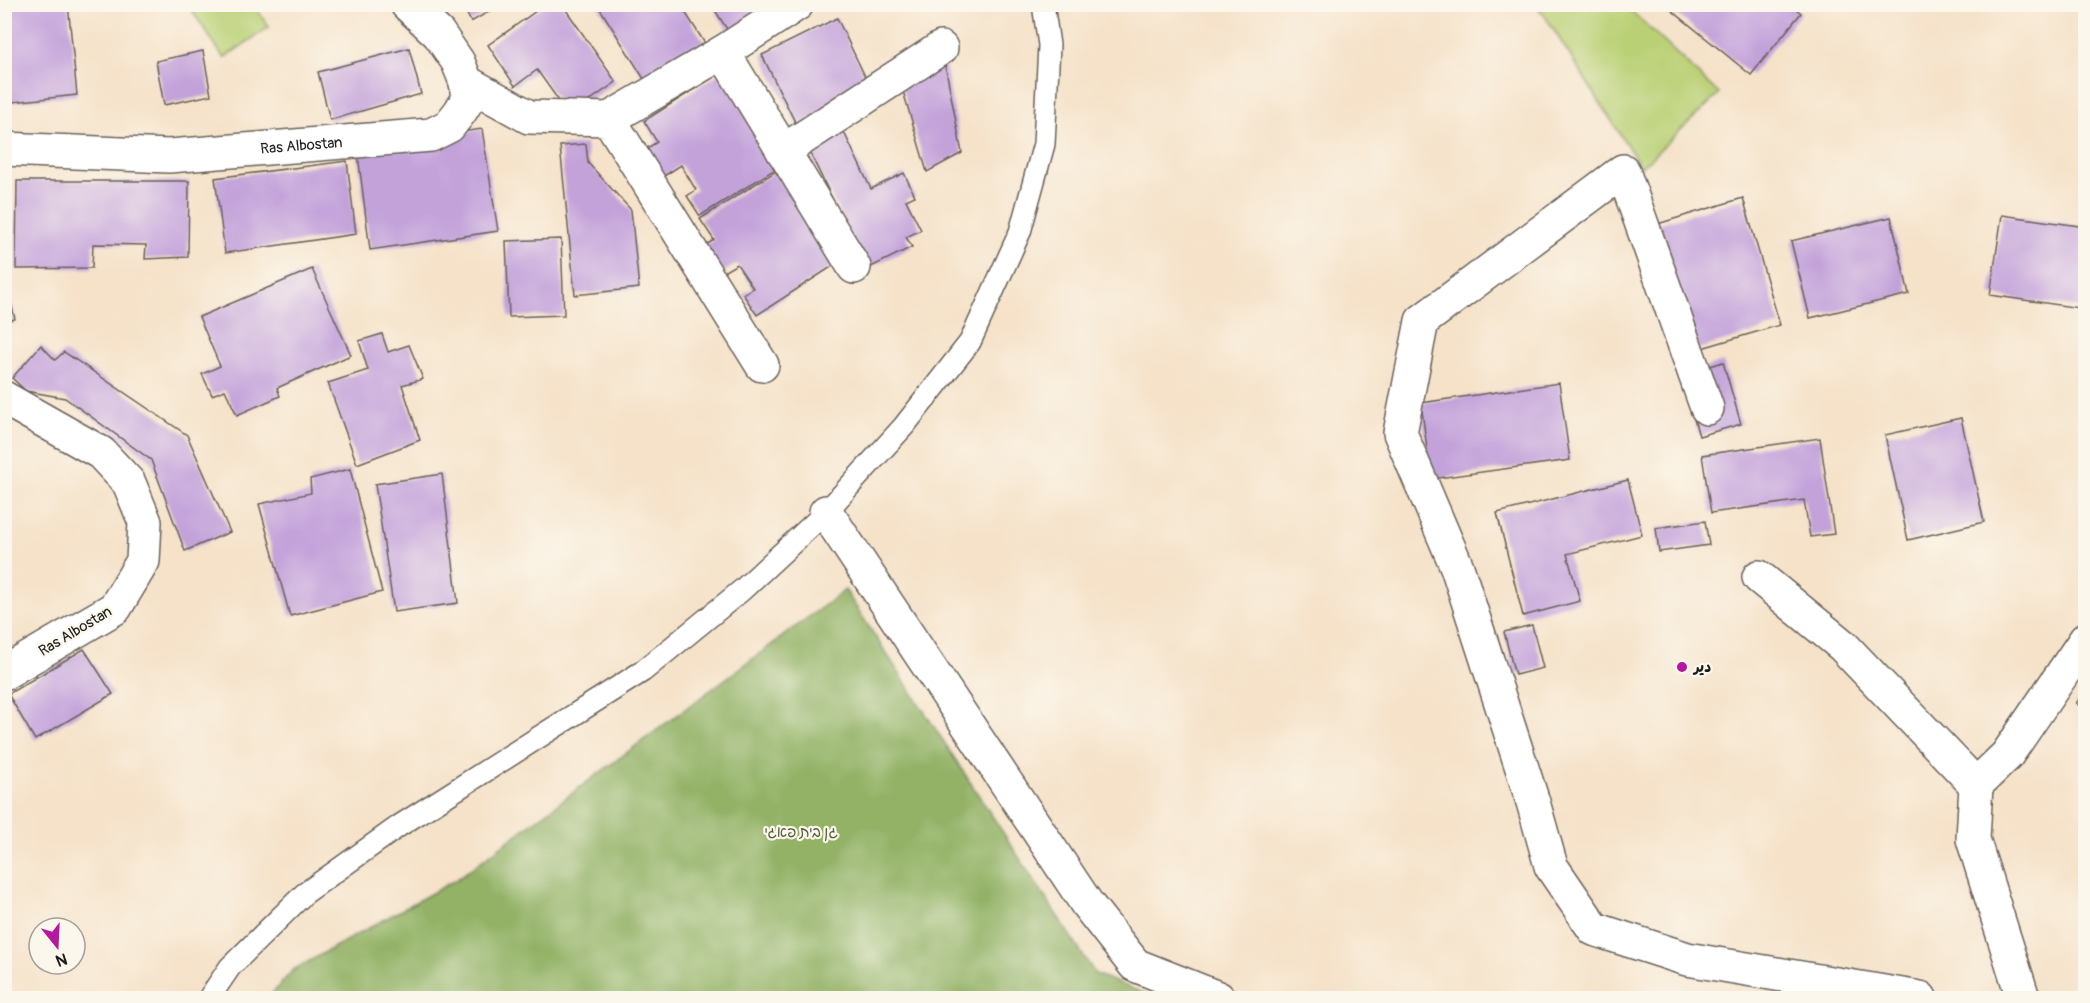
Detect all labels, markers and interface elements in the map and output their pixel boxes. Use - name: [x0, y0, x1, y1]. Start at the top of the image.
- street label: Ras Albostan: [260, 133, 343, 159]
- street label: Ras Albostan: [35, 602, 115, 661]
- place label: دير: [1692, 658, 1711, 677]
- marker: دير: [1675, 660, 1689, 674]
- park label: גן בית פאגי: [764, 823, 838, 842]
- north arrow: [27, 916, 87, 976]
- text: N: [53, 948, 70, 971]

